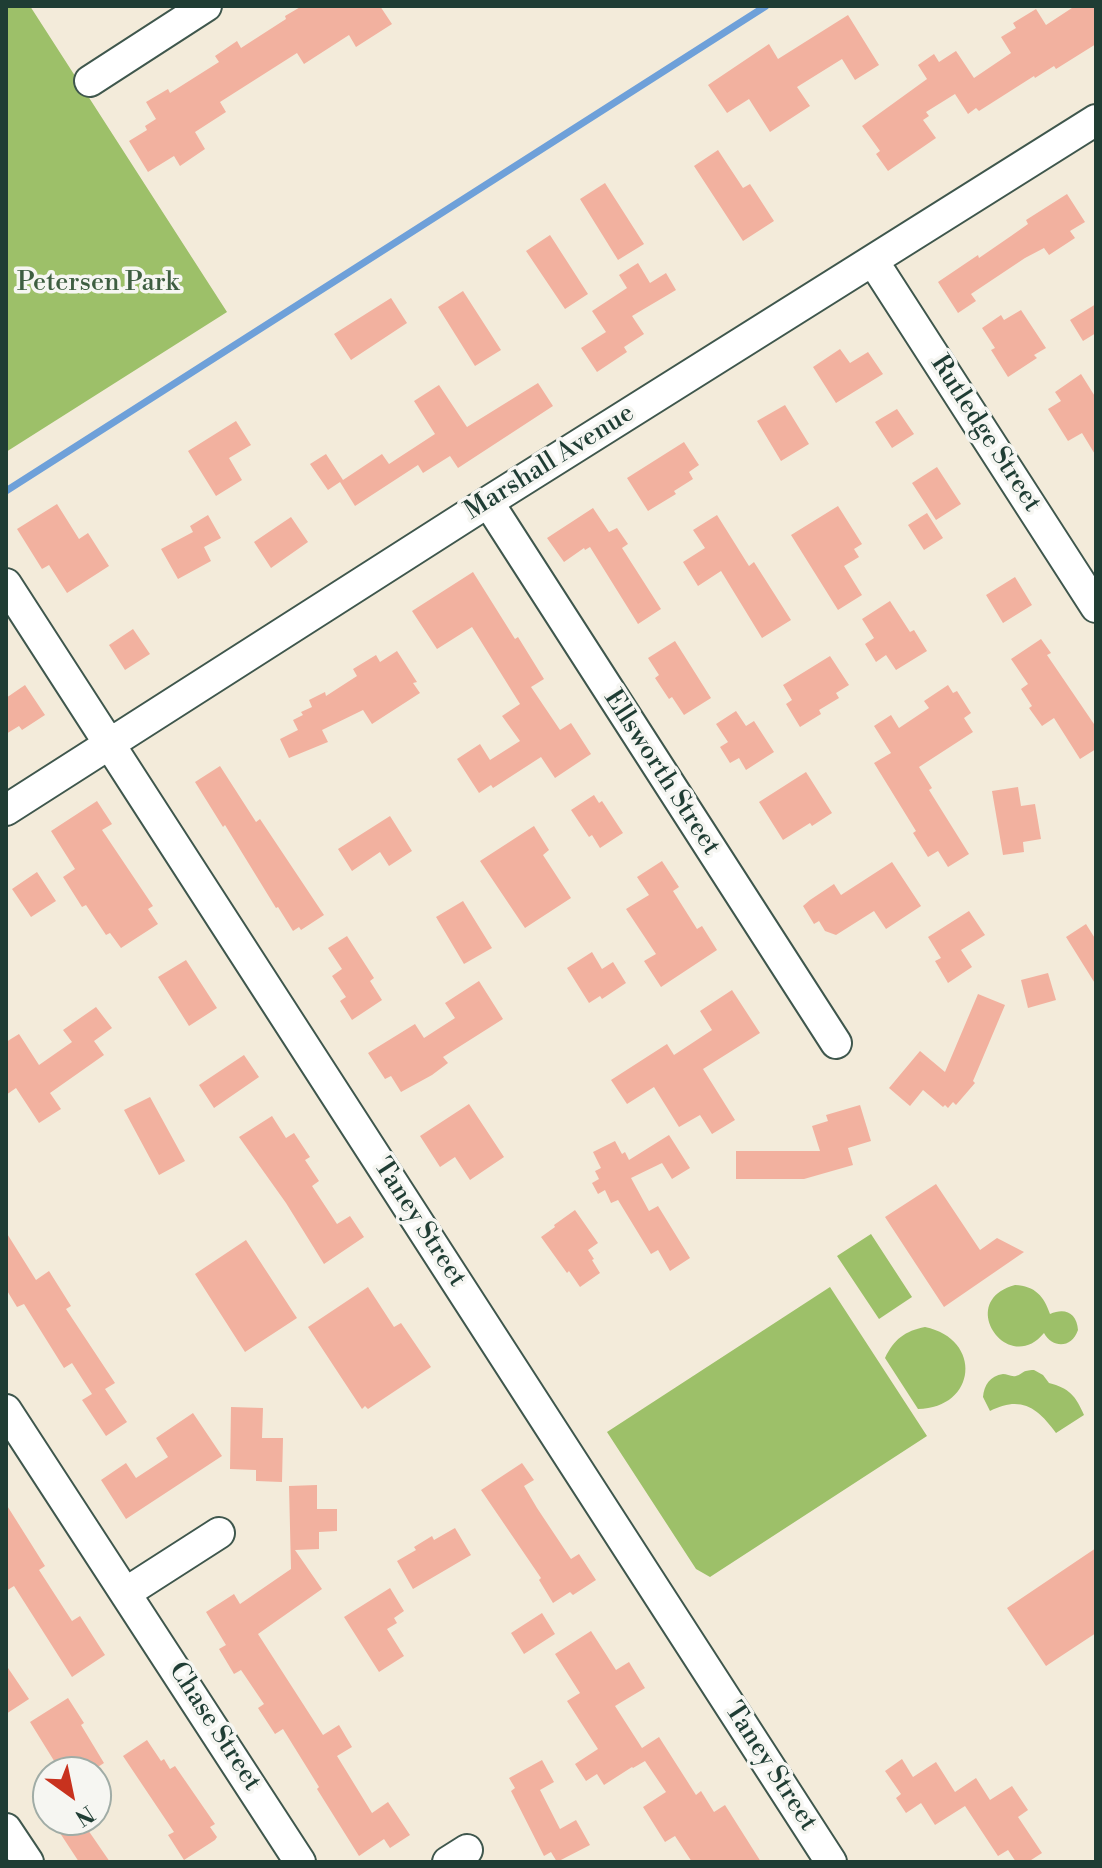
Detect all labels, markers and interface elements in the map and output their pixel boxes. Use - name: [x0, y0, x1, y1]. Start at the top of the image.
- park label: Petersen Park: [17, 268, 179, 300]
- street label: Rutledge Street: [923, 350, 1047, 518]
- street label: Marshall Avenue: [460, 398, 640, 528]
- street label: Ellsworth Street: [596, 685, 726, 861]
- street label: Taney Street: [366, 1153, 472, 1293]
- street label: Chase Street: [161, 1657, 267, 1797]
- street label: Taney Street: [717, 1697, 823, 1837]
- north arrow: [32, 1756, 112, 1836]
- text: N: [70, 1799, 99, 1831]

